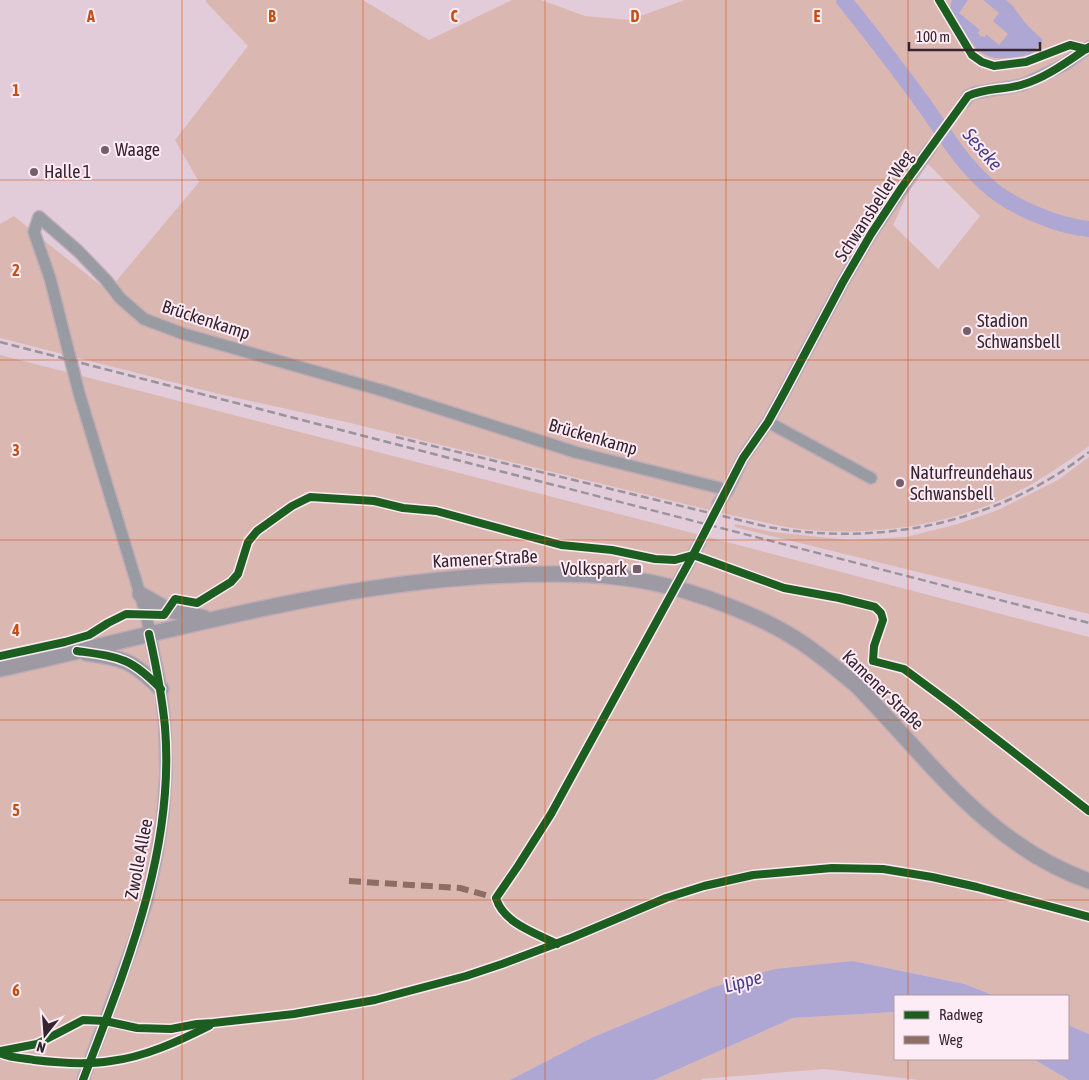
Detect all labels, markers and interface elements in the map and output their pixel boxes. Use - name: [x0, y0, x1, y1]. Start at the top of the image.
- text: A: [86, 7, 95, 25]
- text: B: [268, 7, 276, 25]
- text: C: [450, 7, 458, 25]
- text: D: [631, 7, 640, 25]
- text: E: [814, 7, 821, 25]
- scale bar: [909, 20, 1040, 52]
- text: 100 m: [916, 28, 950, 45]
- text: 1: [12, 81, 20, 99]
- water label: Seseke: [958, 123, 1007, 175]
- place label: Waage: [115, 139, 160, 160]
- marker: Waage: [99, 144, 111, 156]
- street label: Schwansbeller Weg: [830, 146, 917, 265]
- place label: Halle 1: [44, 161, 91, 182]
- marker: Halle 1: [28, 166, 40, 178]
- text: 2: [12, 261, 20, 279]
- street label: Brückenkamp: [159, 295, 253, 344]
- place label: Stadion Schwansbell: [977, 310, 1060, 352]
- marker: Stadion Schwansbell: [961, 325, 973, 337]
- street label: Brückenkamp: [546, 414, 640, 459]
- text: 3: [12, 441, 20, 459]
- place label: Naturfreundehaus Schwansbell: [910, 462, 1033, 504]
- marker: Naturfreundehaus Schwansbell: [894, 477, 906, 489]
- street label: Kamener Straße: [432, 545, 538, 572]
- place label: Volkspark: [561, 558, 627, 579]
- marker: Volkspark: [631, 563, 643, 575]
- text: 4: [11, 621, 20, 639]
- street label: Kamener Straße: [838, 645, 929, 734]
- text: 5: [12, 801, 20, 819]
- street label: Zwolle Allee: [120, 817, 157, 901]
- water label: Lippe: [722, 965, 764, 997]
- text: 6: [12, 981, 20, 999]
- legend: [894, 995, 1069, 1060]
- text: Radweg: [939, 1006, 983, 1023]
- north arrow: [20, 1010, 70, 1060]
- text: Weg: [939, 1031, 963, 1048]
- text: N: [35, 1039, 47, 1056]

